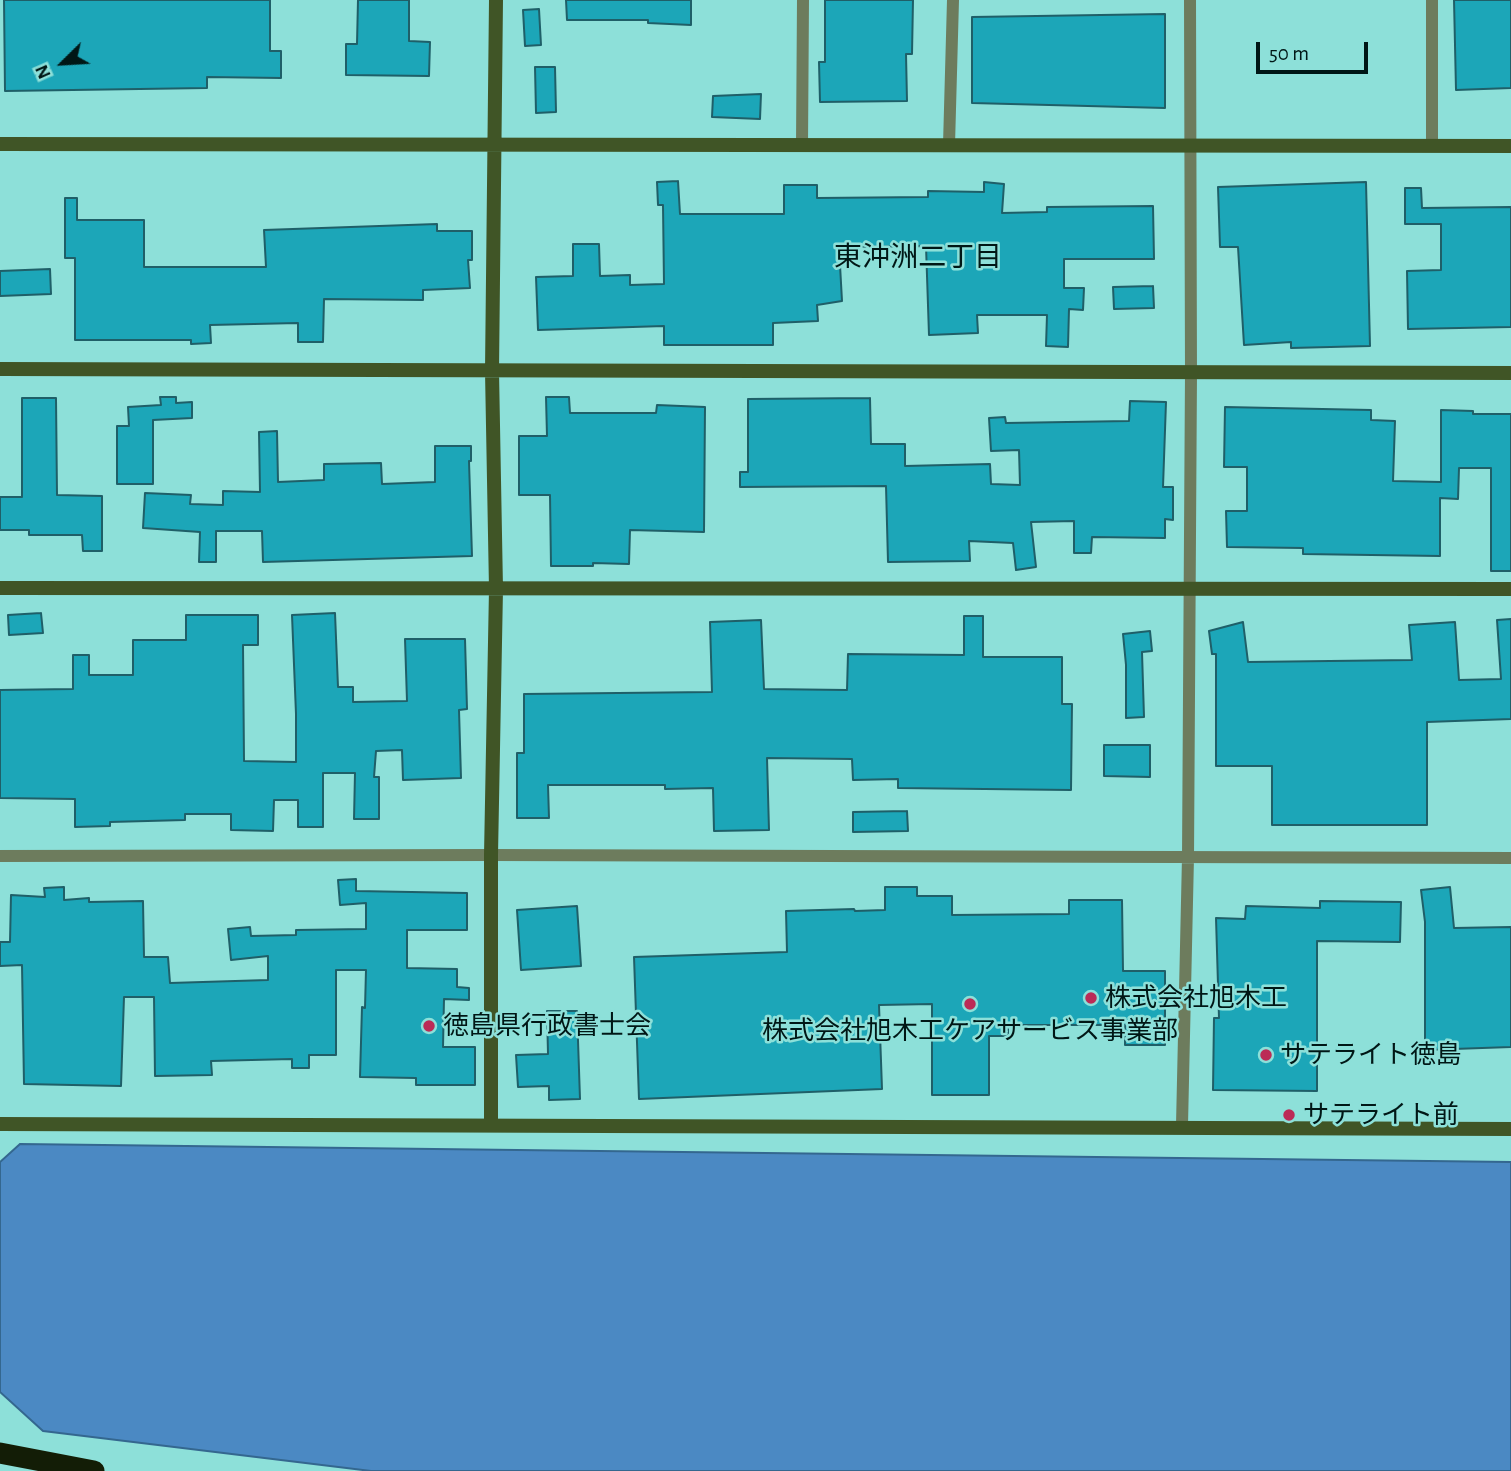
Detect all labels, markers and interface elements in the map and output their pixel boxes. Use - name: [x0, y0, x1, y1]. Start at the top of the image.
- north arrow: [28, 28, 98, 98]
- scale bar: [1259, 28, 1371, 72]
- text: 50 m: [1269, 43, 1309, 64]
- text: N: [32, 62, 55, 82]
- district label: 東沖洲二丁目: [834, 241, 1002, 275]
- place label: 株式会社旭木工: [1105, 982, 1287, 1014]
- marker: 株式会社旭木工: [1083, 990, 1099, 1006]
- marker: 株式会社旭木工ケアサービス事業部: [962, 996, 978, 1012]
- place label: 徳島県行政書士会: [443, 1010, 651, 1042]
- place label: 株式会社旭木工ケアサービス事業部: [762, 1015, 1178, 1047]
- marker: 徳島県行政書士会: [421, 1018, 437, 1034]
- place label: サテライト徳島: [1280, 1039, 1462, 1071]
- marker: サテライト徳島: [1258, 1047, 1274, 1063]
- place label: サテライト前: [1303, 1099, 1459, 1131]
- marker: サテライト前: [1281, 1107, 1297, 1123]

